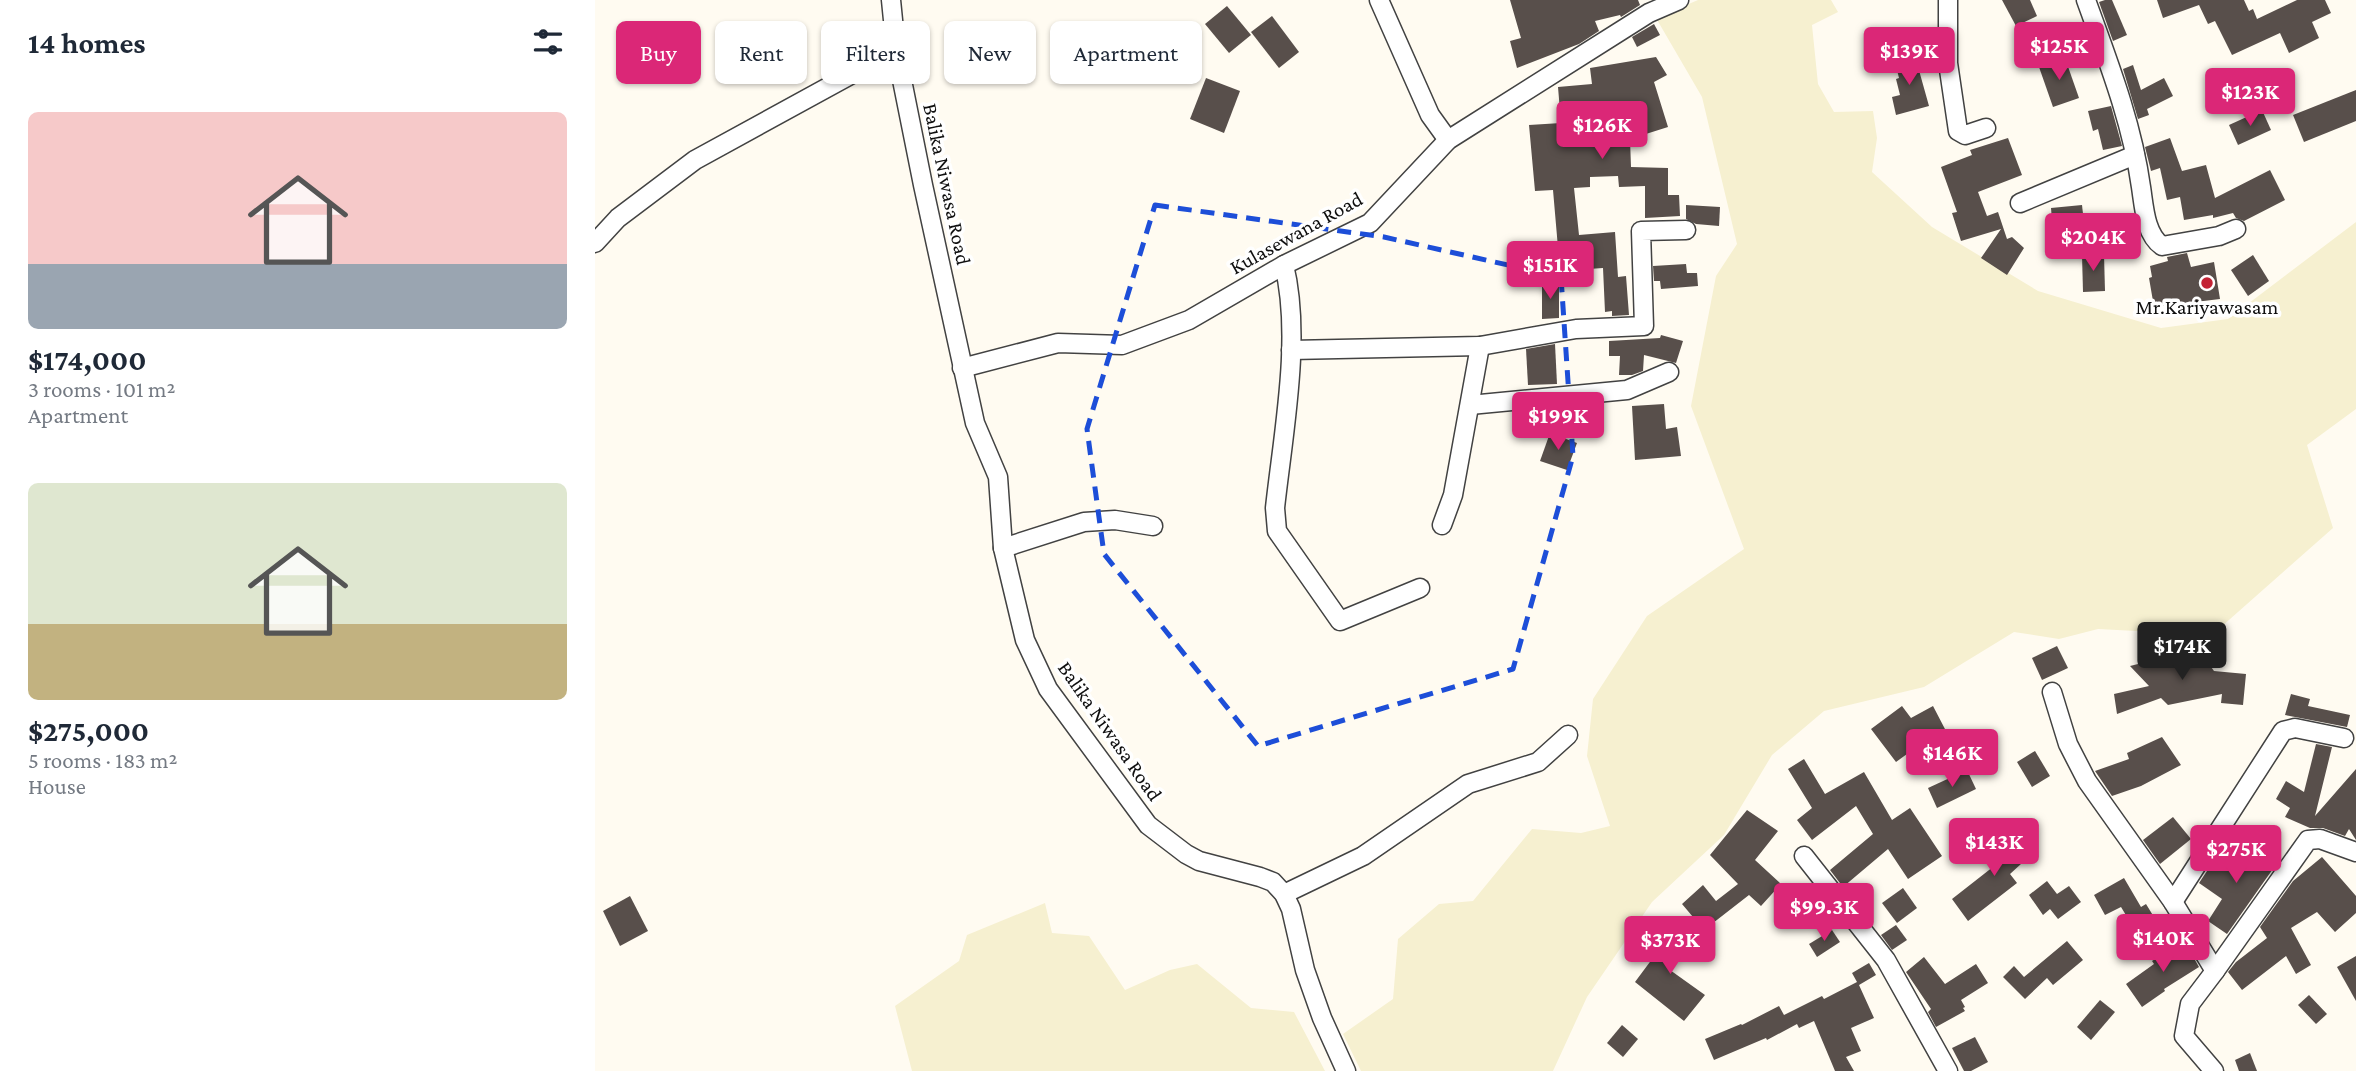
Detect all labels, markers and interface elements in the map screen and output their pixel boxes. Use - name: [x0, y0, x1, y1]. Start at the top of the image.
- chip: Buy: [616, 21, 701, 84]
- chip: Rent: [715, 21, 807, 84]
- chip: Filters: [821, 21, 930, 84]
- chip: New: [944, 21, 1036, 84]
- chip: Apartment: [1050, 21, 1202, 84]
- pin: $125K: [2010, 22, 2108, 82]
- icon: filters: [529, 23, 567, 61]
- text: 14 homes: [28, 26, 146, 59]
- pin: $139K: [1860, 28, 1958, 87]
- text: $125K: [2030, 32, 2088, 58]
- text: $139K: [1880, 37, 1938, 63]
- pin: $123K: [2201, 68, 2299, 128]
- text: $123K: [2221, 78, 2279, 104]
- street label: Balika Niwasa Road: [918, 101, 976, 267]
- pin: $126K: [1553, 102, 1651, 161]
- text: $126K: [1572, 111, 1632, 137]
- icon: home: [235, 157, 361, 283]
- street label: Kulasewana Road: [1225, 187, 1367, 279]
- pin: $204K: [2044, 214, 2142, 273]
- text: $204K: [2061, 223, 2125, 249]
- pin: $151K: [1501, 242, 1599, 301]
- text: $151K: [1523, 251, 1577, 277]
- marker: Mr.Kariyawasam: [2199, 275, 2215, 291]
- place label: Mr.Kariyawasam: [2136, 295, 2279, 319]
- text: $174,000: [28, 343, 146, 376]
- text: 3 rooms · 101 m²: [28, 376, 175, 402]
- pin: $199K: [1509, 392, 1607, 452]
- text: Apartment: [28, 402, 128, 428]
- text: $199K: [1528, 402, 1588, 428]
- icon: home: [235, 528, 361, 654]
- pin: $174K: [2133, 622, 2231, 682]
- text: $174K: [2153, 632, 2211, 658]
- street label: Balika Niwasa Road: [1053, 657, 1167, 805]
- text: $275,000: [28, 714, 149, 747]
- pin: $146K: [1903, 730, 2001, 789]
- text: $146K: [1922, 739, 1982, 765]
- text: 5 rooms · 183 m²: [28, 747, 178, 773]
- text: House: [28, 773, 86, 799]
- pin: $143K: [1945, 818, 2043, 878]
- pin: $275K: [2187, 826, 2285, 885]
- text: $143K: [1965, 828, 2023, 854]
- text: $275K: [2206, 835, 2266, 861]
- pin: $99.3K: [1767, 884, 1881, 943]
- text: $99.3K: [1790, 893, 1858, 919]
- pin: $140K: [2114, 914, 2212, 974]
- pin: $373K: [1621, 916, 1719, 976]
- text: $140K: [2132, 924, 2194, 950]
- text: $373K: [1640, 926, 1700, 952]

